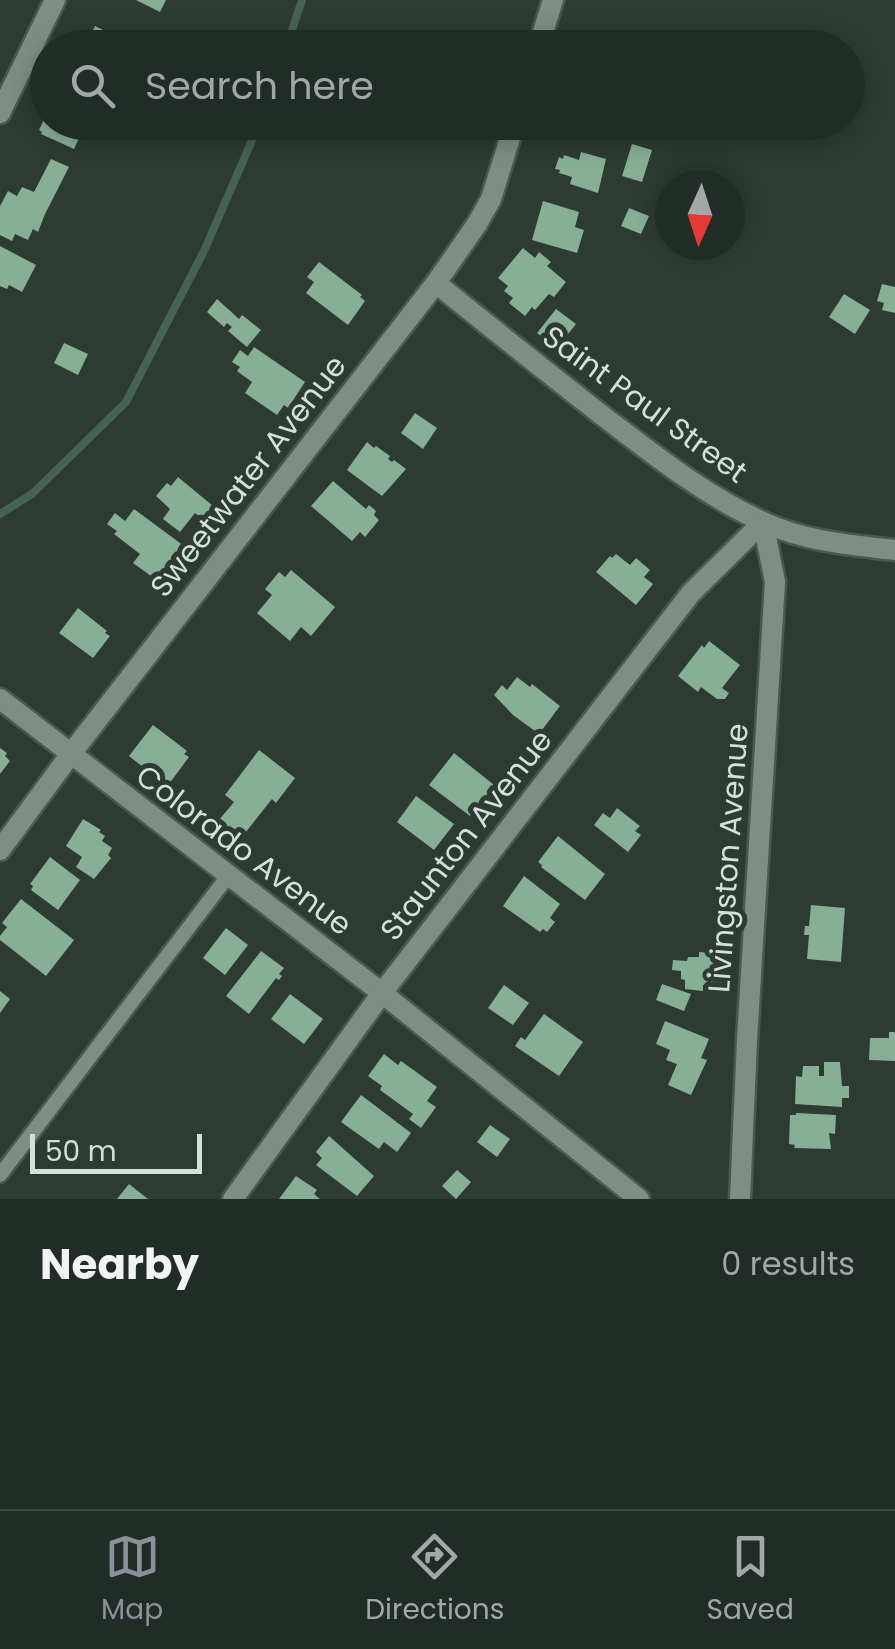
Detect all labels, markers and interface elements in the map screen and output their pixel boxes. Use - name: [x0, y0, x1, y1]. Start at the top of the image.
- search box: [30, 30, 865, 140]
- icon: search: [65, 58, 120, 113]
- text: Search here: [145, 59, 374, 112]
- north arrow: [655, 170, 745, 260]
- street label: Saint Paul Street: [534, 315, 756, 493]
- street label: Sweetwater Avenue: [140, 346, 356, 606]
- street label: Staunton Avenue: [370, 720, 562, 950]
- street label: Livingston Avenue: [697, 722, 759, 994]
- street label: Colorado Avenue: [127, 754, 361, 946]
- scale bar: [30, 1129, 202, 1174]
- text: 50 m: [45, 1132, 116, 1171]
- text: Nearby: [40, 1235, 199, 1294]
- text: 0 results: [721, 1241, 855, 1286]
- tab: Map: [101, 1529, 163, 1631]
- tab: Directions: [365, 1529, 504, 1631]
- tab: Saved: [707, 1529, 794, 1631]

